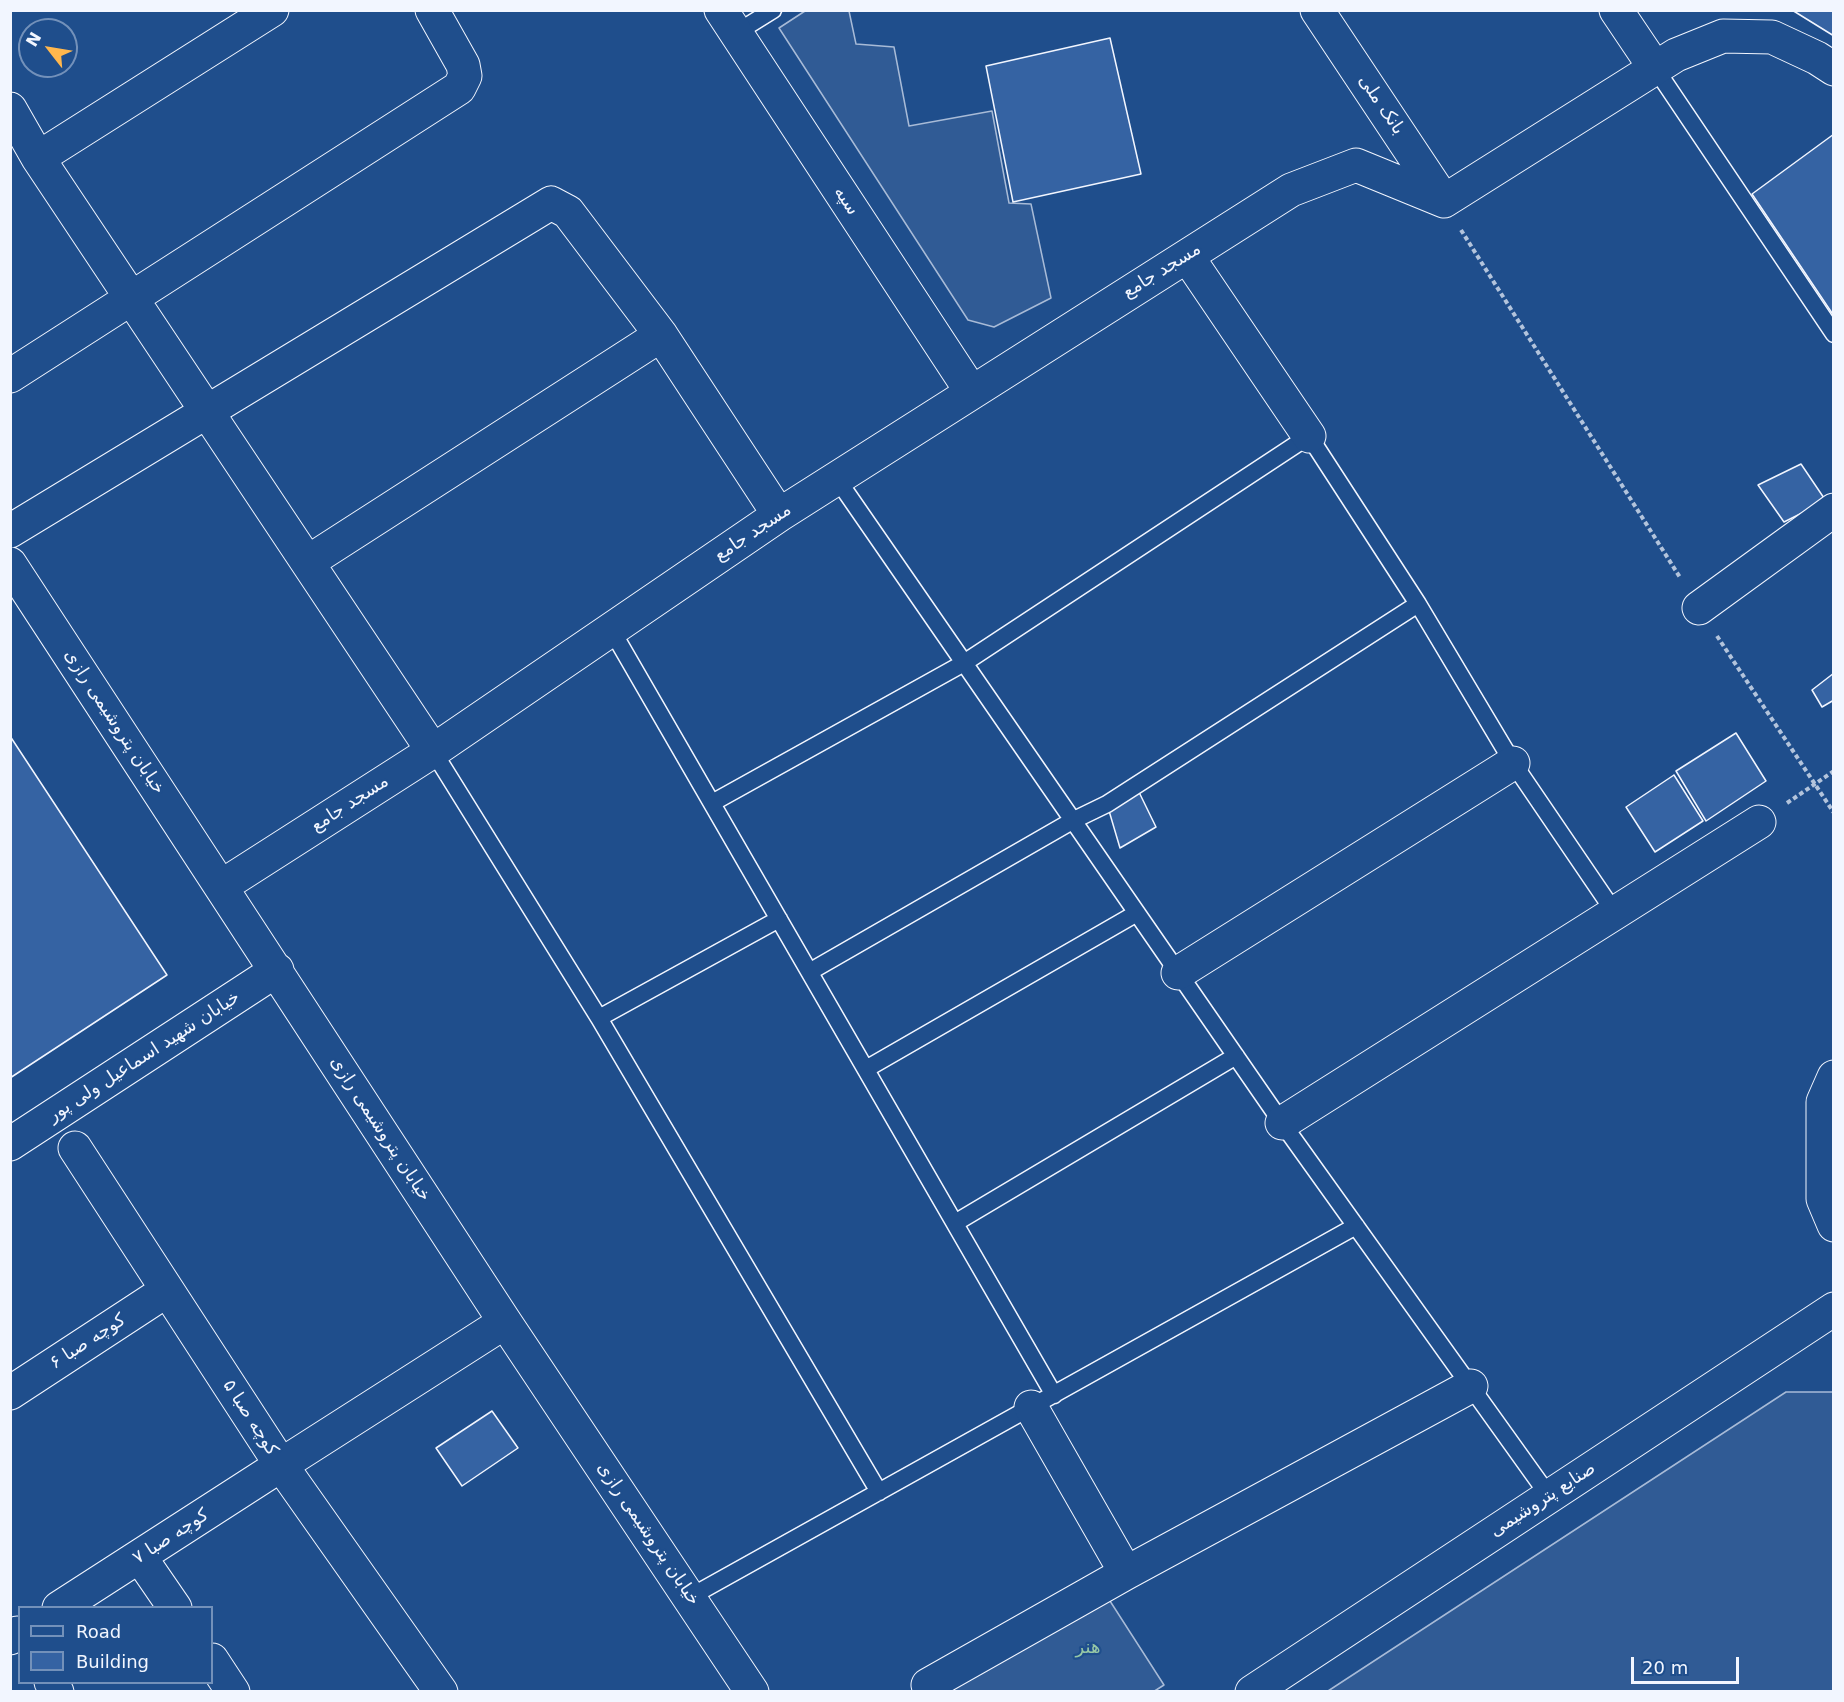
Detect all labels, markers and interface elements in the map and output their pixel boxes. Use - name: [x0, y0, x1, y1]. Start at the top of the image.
- north arrow: [18, 18, 78, 78]
- text: N: [22, 29, 45, 50]
- street label: بانک ملی: [1353, 71, 1409, 139]
- street label: سپه: [829, 182, 863, 220]
- street label: مسجد جامع: [1119, 238, 1205, 304]
- street label: مسجد جامع: [710, 499, 796, 567]
- street label: خیابان پتروشیمی رازی: [59, 645, 169, 799]
- street label: مسجد جامع: [307, 771, 393, 837]
- street label: خیابان شهید اسماعیل ولی پور: [44, 987, 244, 1127]
- street label: خیابان پتروشیمی رازی: [325, 1052, 435, 1206]
- street label: کوچه صبا ۶: [46, 1310, 130, 1374]
- street label: کوچه صبا ۵: [218, 1376, 282, 1460]
- street label: خیابان پتروشیمی رازی: [592, 1458, 704, 1610]
- street label: صنایع پتروشیمی: [1486, 1458, 1600, 1542]
- street label: کوچه صبا ۷: [129, 1505, 213, 1569]
- legend: [18, 1606, 213, 1684]
- text: Road: [76, 1621, 121, 1642]
- park label: هنر: [1076, 1637, 1100, 1659]
- scale bar: [1634, 1645, 1742, 1683]
- text: Building: [76, 1651, 149, 1672]
- text: 20 m: [1642, 1657, 1688, 1678]

